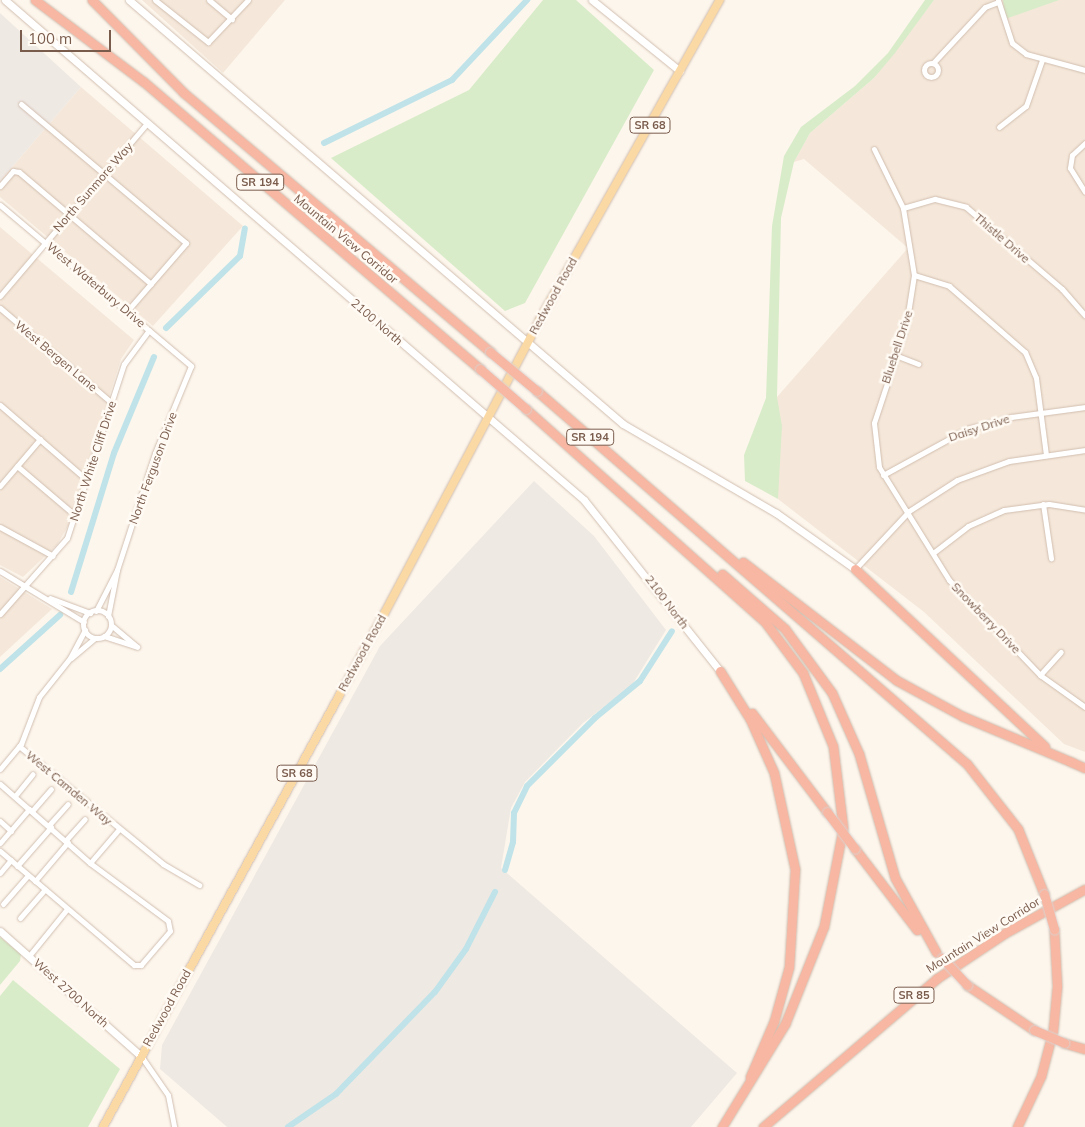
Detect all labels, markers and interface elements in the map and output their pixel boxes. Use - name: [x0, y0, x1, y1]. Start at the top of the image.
- scale bar: [22, 20, 114, 52]
- text: 100 m: [28, 29, 72, 48]
- road number: SR 68: [629, 116, 671, 134]
- street label: North Sunmore Way: [50, 139, 136, 235]
- road number: SR 194: [235, 173, 285, 190]
- street label: Mountain View Corridor: [291, 191, 401, 287]
- street label: Thistle Drive: [971, 210, 1033, 266]
- street label: West Waterbury Drive: [44, 239, 148, 331]
- street label: Redwood Road: [526, 255, 580, 337]
- street label: 2100 North: [348, 296, 406, 348]
- street label: Bluebell Drive: [878, 309, 916, 385]
- street label: West Bergen Lane: [12, 318, 100, 394]
- street label: North White Cliff Drive: [67, 399, 119, 523]
- street label: North Ferguson Drive: [126, 410, 180, 526]
- street label: Daisy Drive: [947, 411, 1011, 445]
- road number: SR 194: [565, 428, 615, 446]
- street label: 2100 North: [642, 572, 692, 632]
- street label: Snowberry Drive: [949, 580, 1023, 656]
- street label: Redwood Road: [335, 612, 389, 694]
- street label: West Camden Way: [23, 748, 115, 828]
- road number: SR 68: [276, 764, 318, 781]
- street label: Mountain View Corridor: [923, 894, 1043, 976]
- street label: West 2700 North: [30, 956, 112, 1030]
- street label: Redwood Road: [140, 967, 194, 1049]
- road number: SR 85: [893, 986, 935, 1004]

